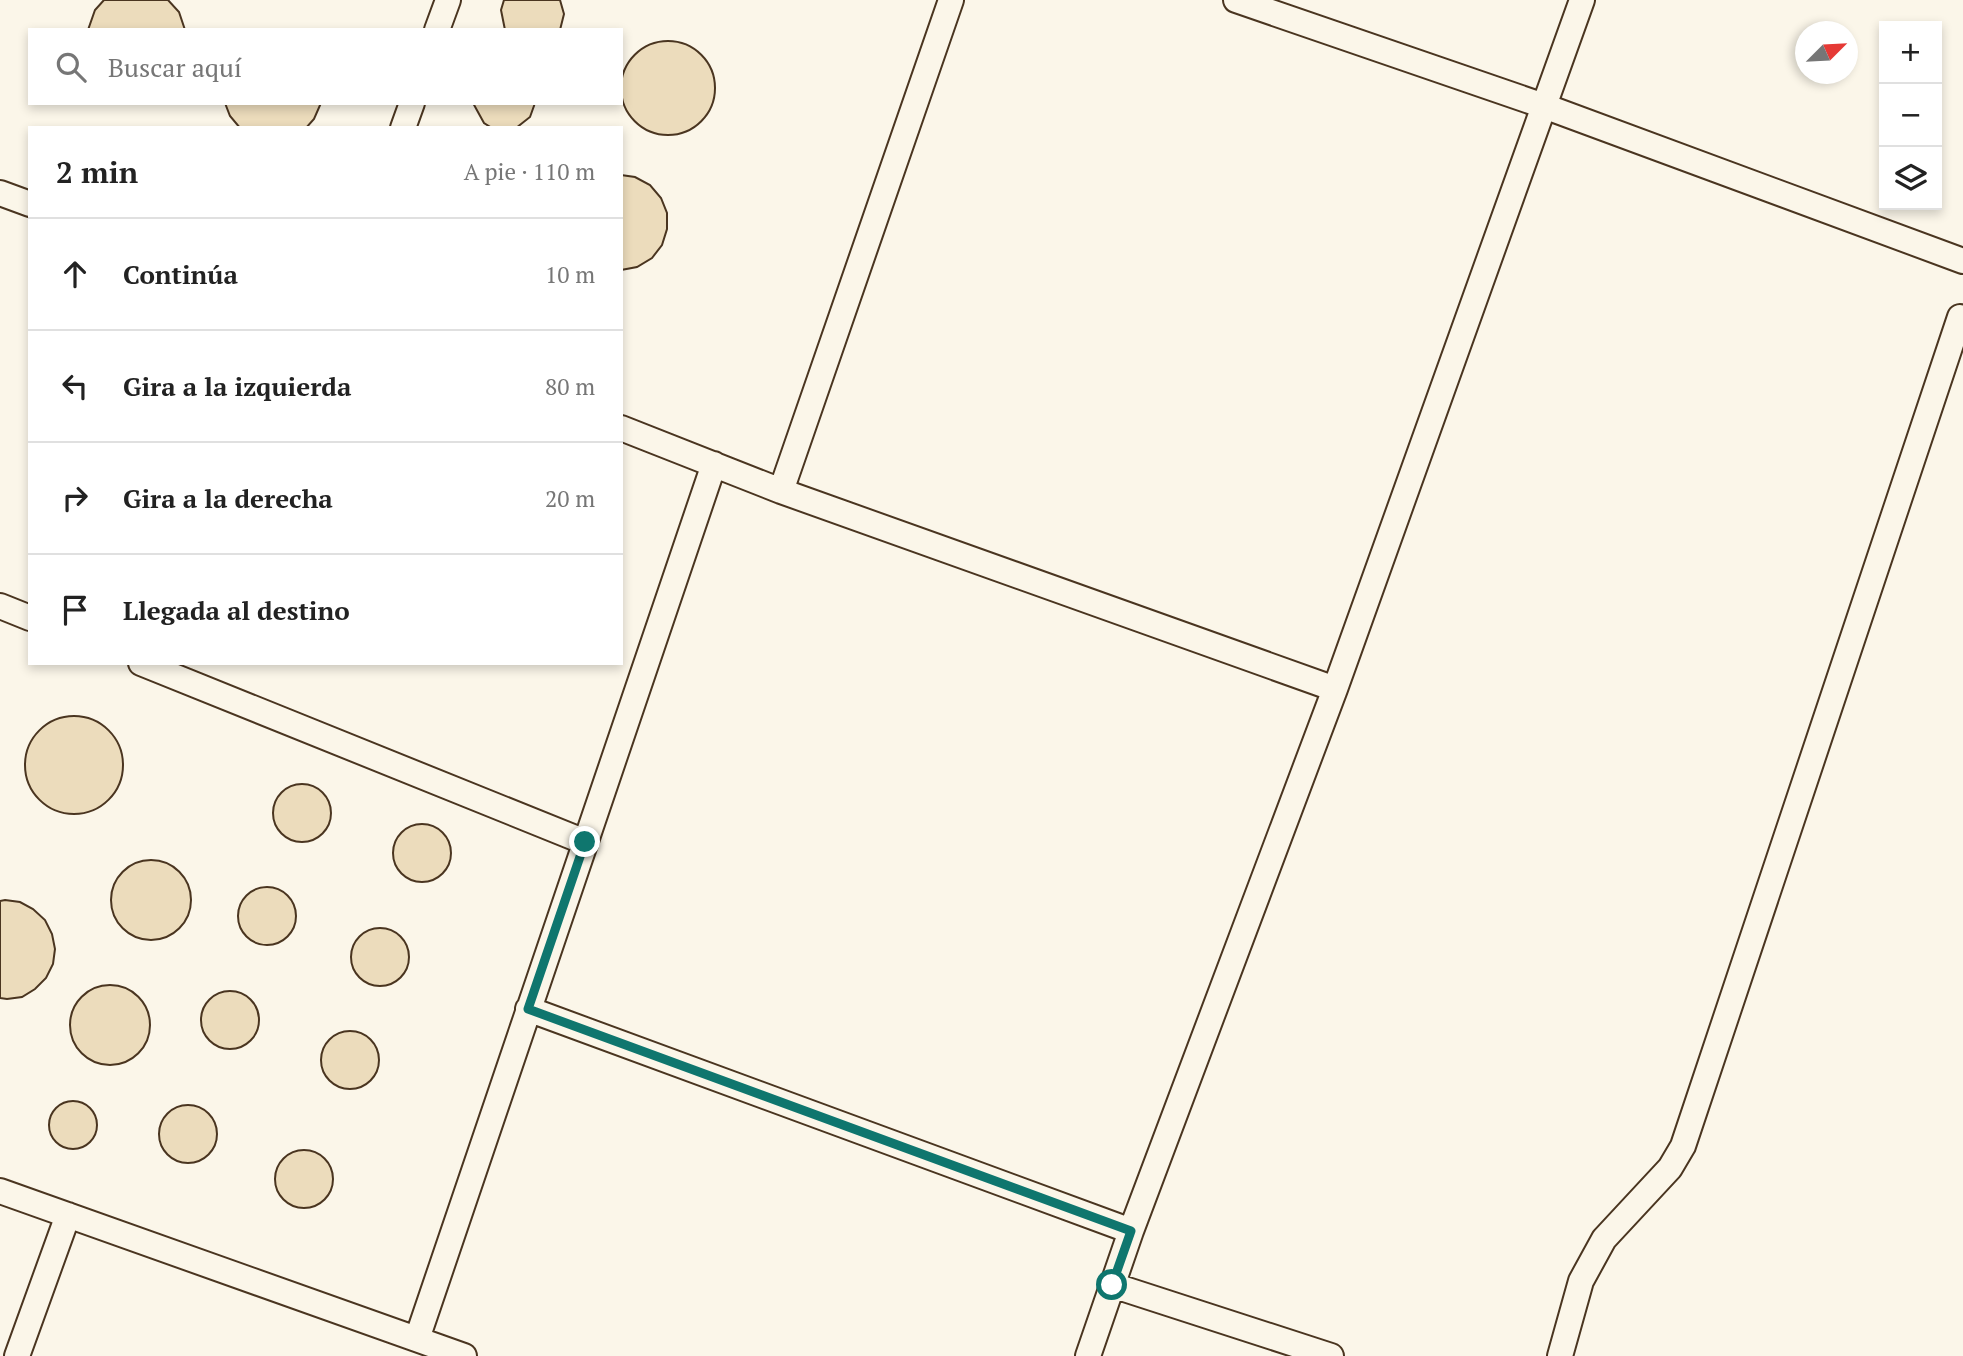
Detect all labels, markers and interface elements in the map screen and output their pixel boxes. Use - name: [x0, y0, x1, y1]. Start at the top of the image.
- north arrow: [1795, 21, 1858, 84]
- map controls: [1879, 21, 1942, 210]
- button: +: [1879, 21, 1942, 84]
- search box: [28, 28, 623, 105]
- icon: search: [52, 48, 90, 86]
- text: Buscar aquí: [108, 50, 242, 84]
- button: −: [1879, 84, 1942, 147]
- button: layers: [1879, 147, 1942, 210]
- text: 2 min: [56, 152, 138, 192]
- text: A pie · 110 m: [464, 156, 595, 187]
- icon: ahead: [56, 255, 94, 293]
- text: Continúa: [123, 257, 238, 291]
- text: 10 m: [545, 259, 595, 290]
- icon: left: [56, 367, 94, 405]
- text: Gira a la izquierda: [123, 369, 351, 403]
- text: 80 m: [545, 371, 595, 402]
- icon: right: [56, 479, 94, 517]
- text: Gira a la derecha: [123, 481, 333, 515]
- text: 20 m: [545, 483, 595, 514]
- icon: arrive: [56, 591, 94, 629]
- text: Llegada al destino: [123, 593, 350, 627]
- route end: [569, 826, 600, 857]
- route start: [1096, 1269, 1127, 1300]

